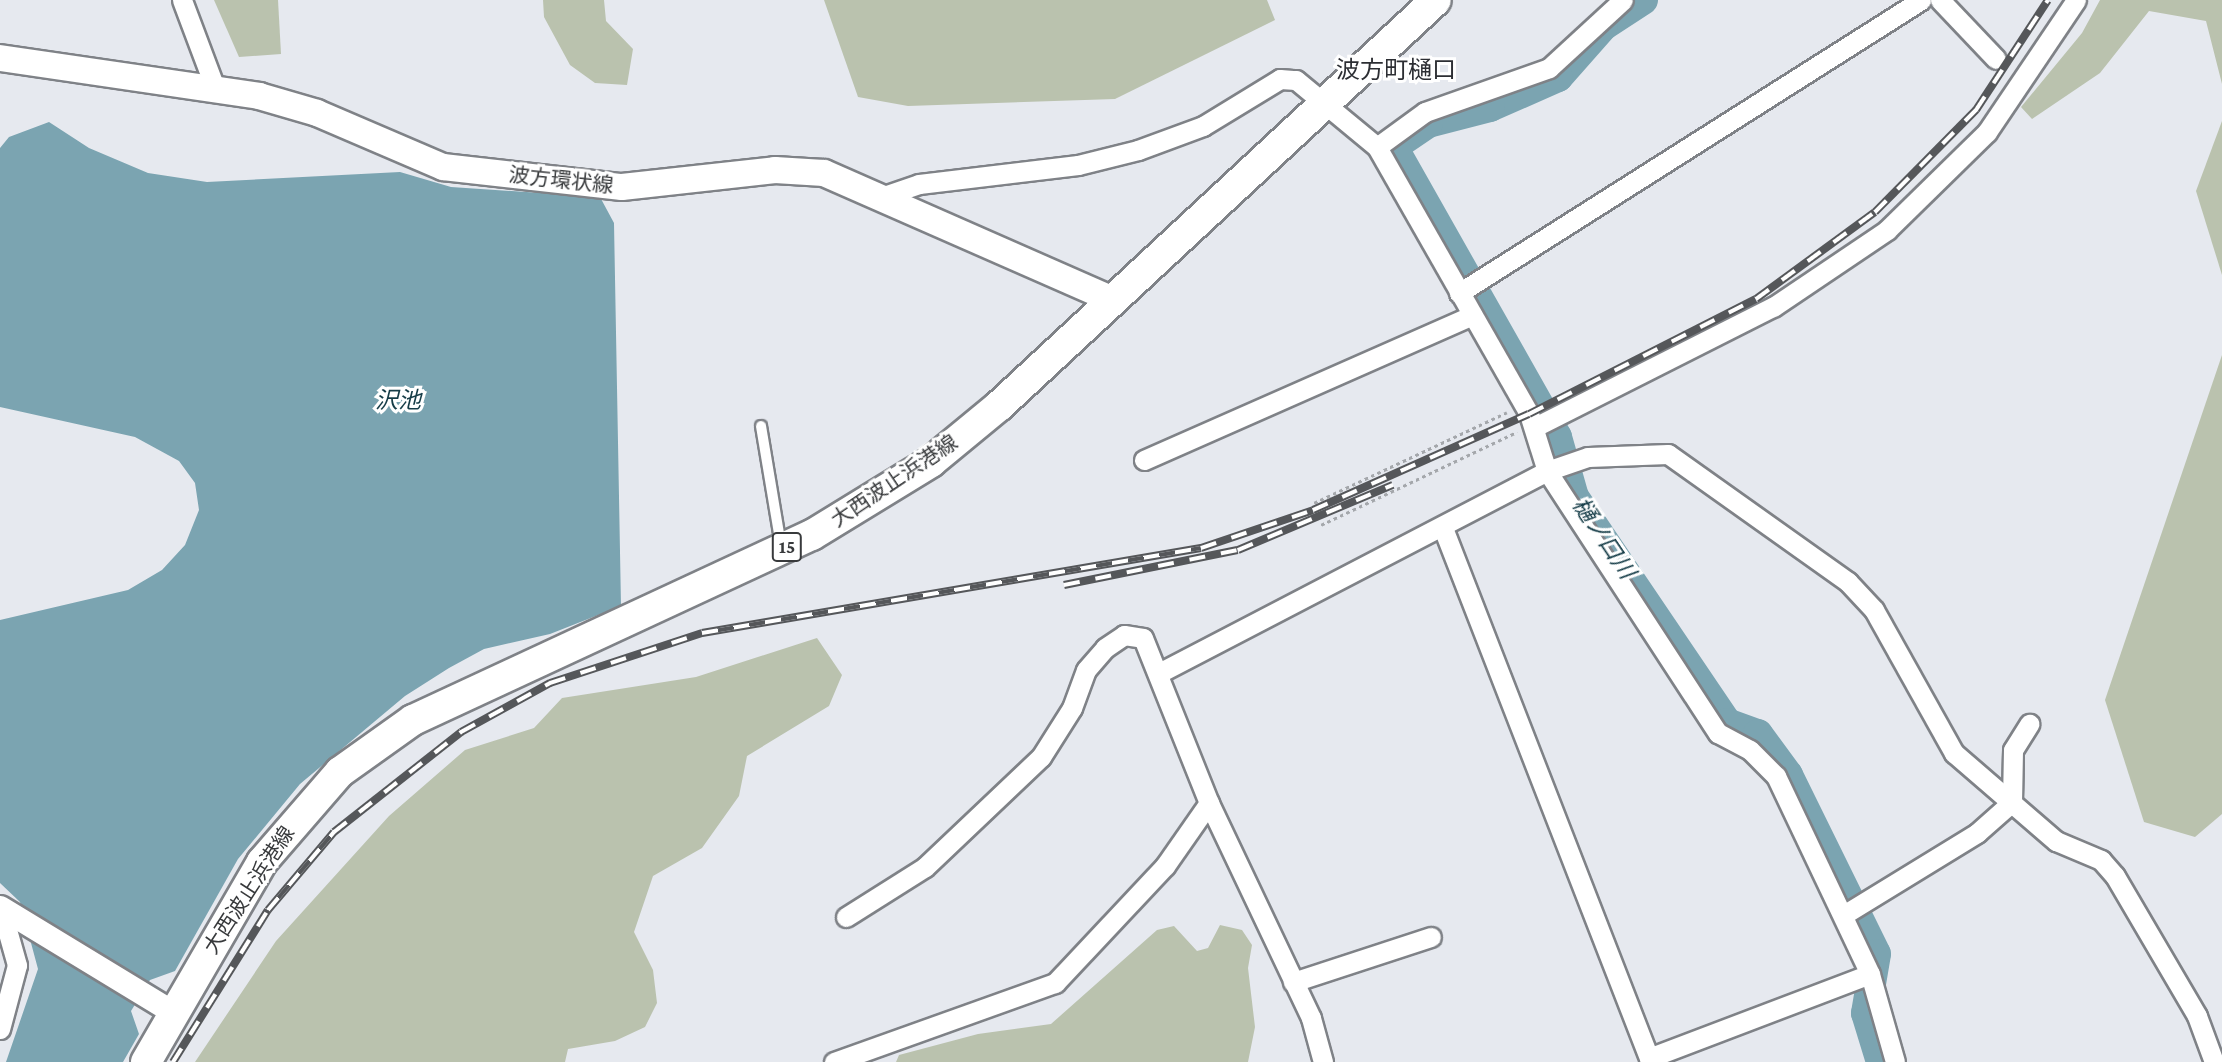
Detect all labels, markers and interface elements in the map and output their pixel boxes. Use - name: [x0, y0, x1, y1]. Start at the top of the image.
- district label: 波方町樋口: [1336, 56, 1456, 84]
- street label: 波方環状線: [507, 162, 615, 198]
- water label: 沢池: [375, 386, 421, 414]
- street label: 大西波止浜港線: [826, 429, 962, 533]
- water label: 樋ノ口川: [1567, 492, 1641, 584]
- road number: 15: [771, 532, 803, 562]
- street label: 大西波止浜港線: [198, 821, 300, 959]

